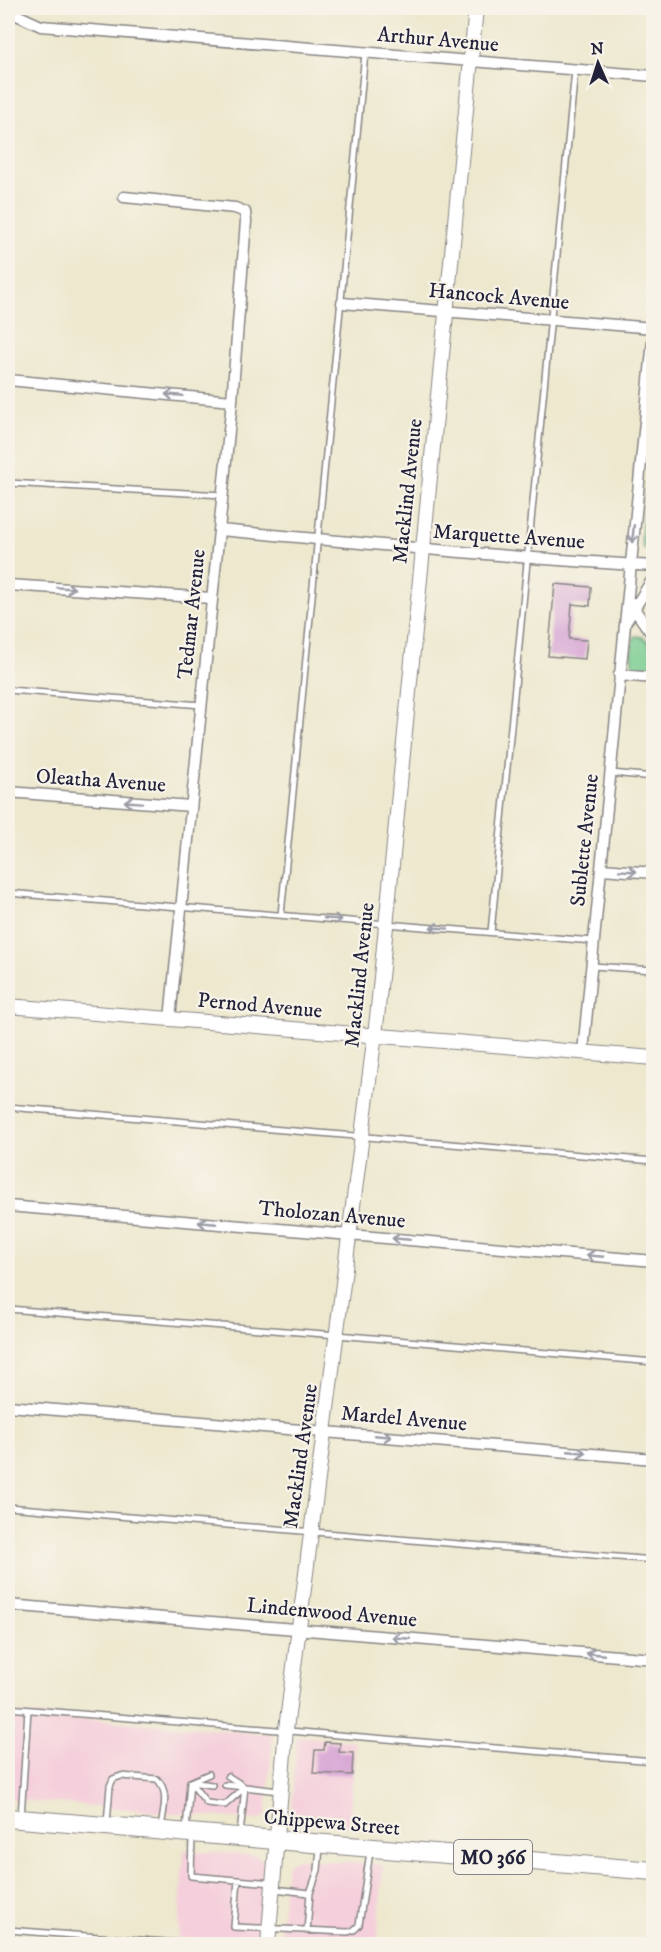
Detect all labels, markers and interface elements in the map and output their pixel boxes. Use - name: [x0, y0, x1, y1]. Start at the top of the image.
- street label: Arthur Avenue: [376, 22, 500, 58]
- north arrow: [568, 33, 628, 93]
- text: N: [590, 39, 604, 59]
- street label: Hancock Avenue: [427, 278, 571, 316]
- one-way arrow: [164, 389, 184, 400]
- street label: Macklind Avenue: [387, 417, 429, 565]
- street label: Marquette Avenue: [432, 519, 586, 555]
- one-way arrow: [627, 524, 638, 544]
- street label: Tedmar Avenue: [172, 548, 212, 680]
- one-way arrow: [55, 583, 75, 594]
- street label: Oleatha Avenue: [35, 763, 167, 799]
- street label: Sublette Avenue: [565, 772, 605, 908]
- one-way arrow: [124, 796, 144, 807]
- one-way arrow: [617, 866, 637, 877]
- street label: Macklind Avenue: [339, 901, 381, 1049]
- one-way arrow: [323, 914, 343, 925]
- one-way arrow: [429, 922, 449, 933]
- street label: Pernod Avenue: [196, 988, 324, 1024]
- street label: Tholozan Avenue: [257, 1196, 407, 1234]
- one-way arrow: [197, 1217, 217, 1228]
- one-way arrow: [391, 1234, 411, 1245]
- one-way arrow: [586, 1250, 606, 1261]
- street label: Macklind Avenue: [278, 1382, 324, 1530]
- street label: Mardel Avenue: [340, 1401, 468, 1437]
- one-way arrow: [372, 1431, 392, 1442]
- one-way arrow: [566, 1447, 586, 1458]
- street label: Lindenwood Avenue: [246, 1593, 418, 1633]
- one-way arrow: [391, 1632, 411, 1643]
- one-way arrow: [586, 1648, 606, 1659]
- street label: Chippewa Street: [263, 1804, 401, 1842]
- road number: MO 366: [454, 1840, 532, 1874]

